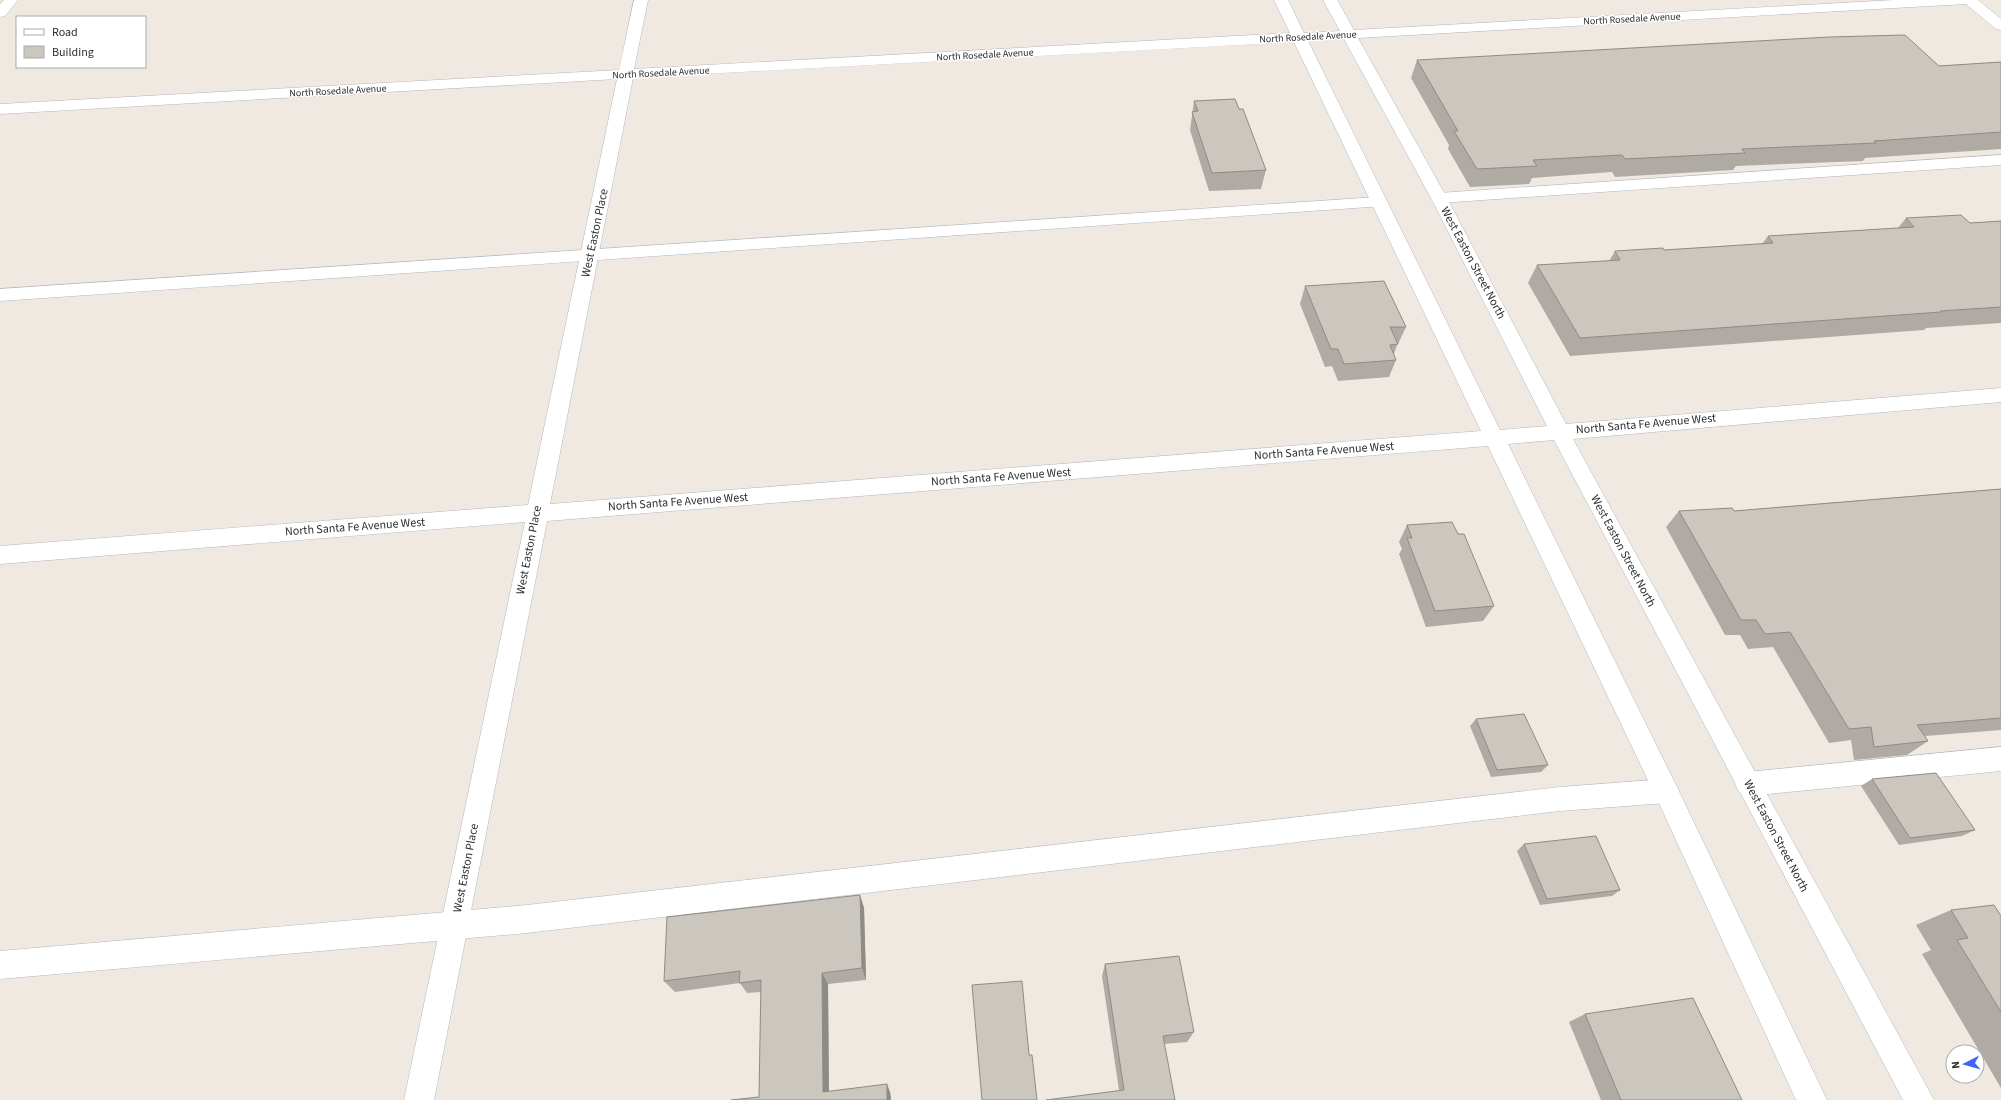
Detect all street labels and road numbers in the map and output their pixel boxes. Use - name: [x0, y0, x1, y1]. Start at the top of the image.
- street label: North Rosedale Avenue: [1583, 9, 1681, 29]
- street label: North Rosedale Avenue: [1259, 27, 1357, 47]
- street label: North Rosedale Avenue: [936, 45, 1034, 65]
- street label: North Rosedale Avenue: [612, 63, 710, 83]
- street label: North Rosedale Avenue: [289, 81, 387, 101]
- street label: West Easton Place: [577, 187, 613, 279]
- street label: West Easton Street North: [1436, 204, 1510, 322]
- street label: North Santa Fe Avenue West: [1575, 409, 1717, 439]
- street label: North Santa Fe Avenue West: [1253, 438, 1395, 464]
- street label: North Santa Fe Avenue West: [930, 464, 1072, 490]
- street label: North Santa Fe Avenue West: [607, 489, 749, 515]
- street label: West Easton Street North: [1586, 492, 1660, 610]
- street label: West Easton Place: [512, 504, 546, 596]
- street label: North Santa Fe Avenue West: [284, 514, 426, 540]
- street label: West Easton Street North: [1739, 777, 1813, 895]
- street label: West Easton Place: [449, 822, 483, 914]

